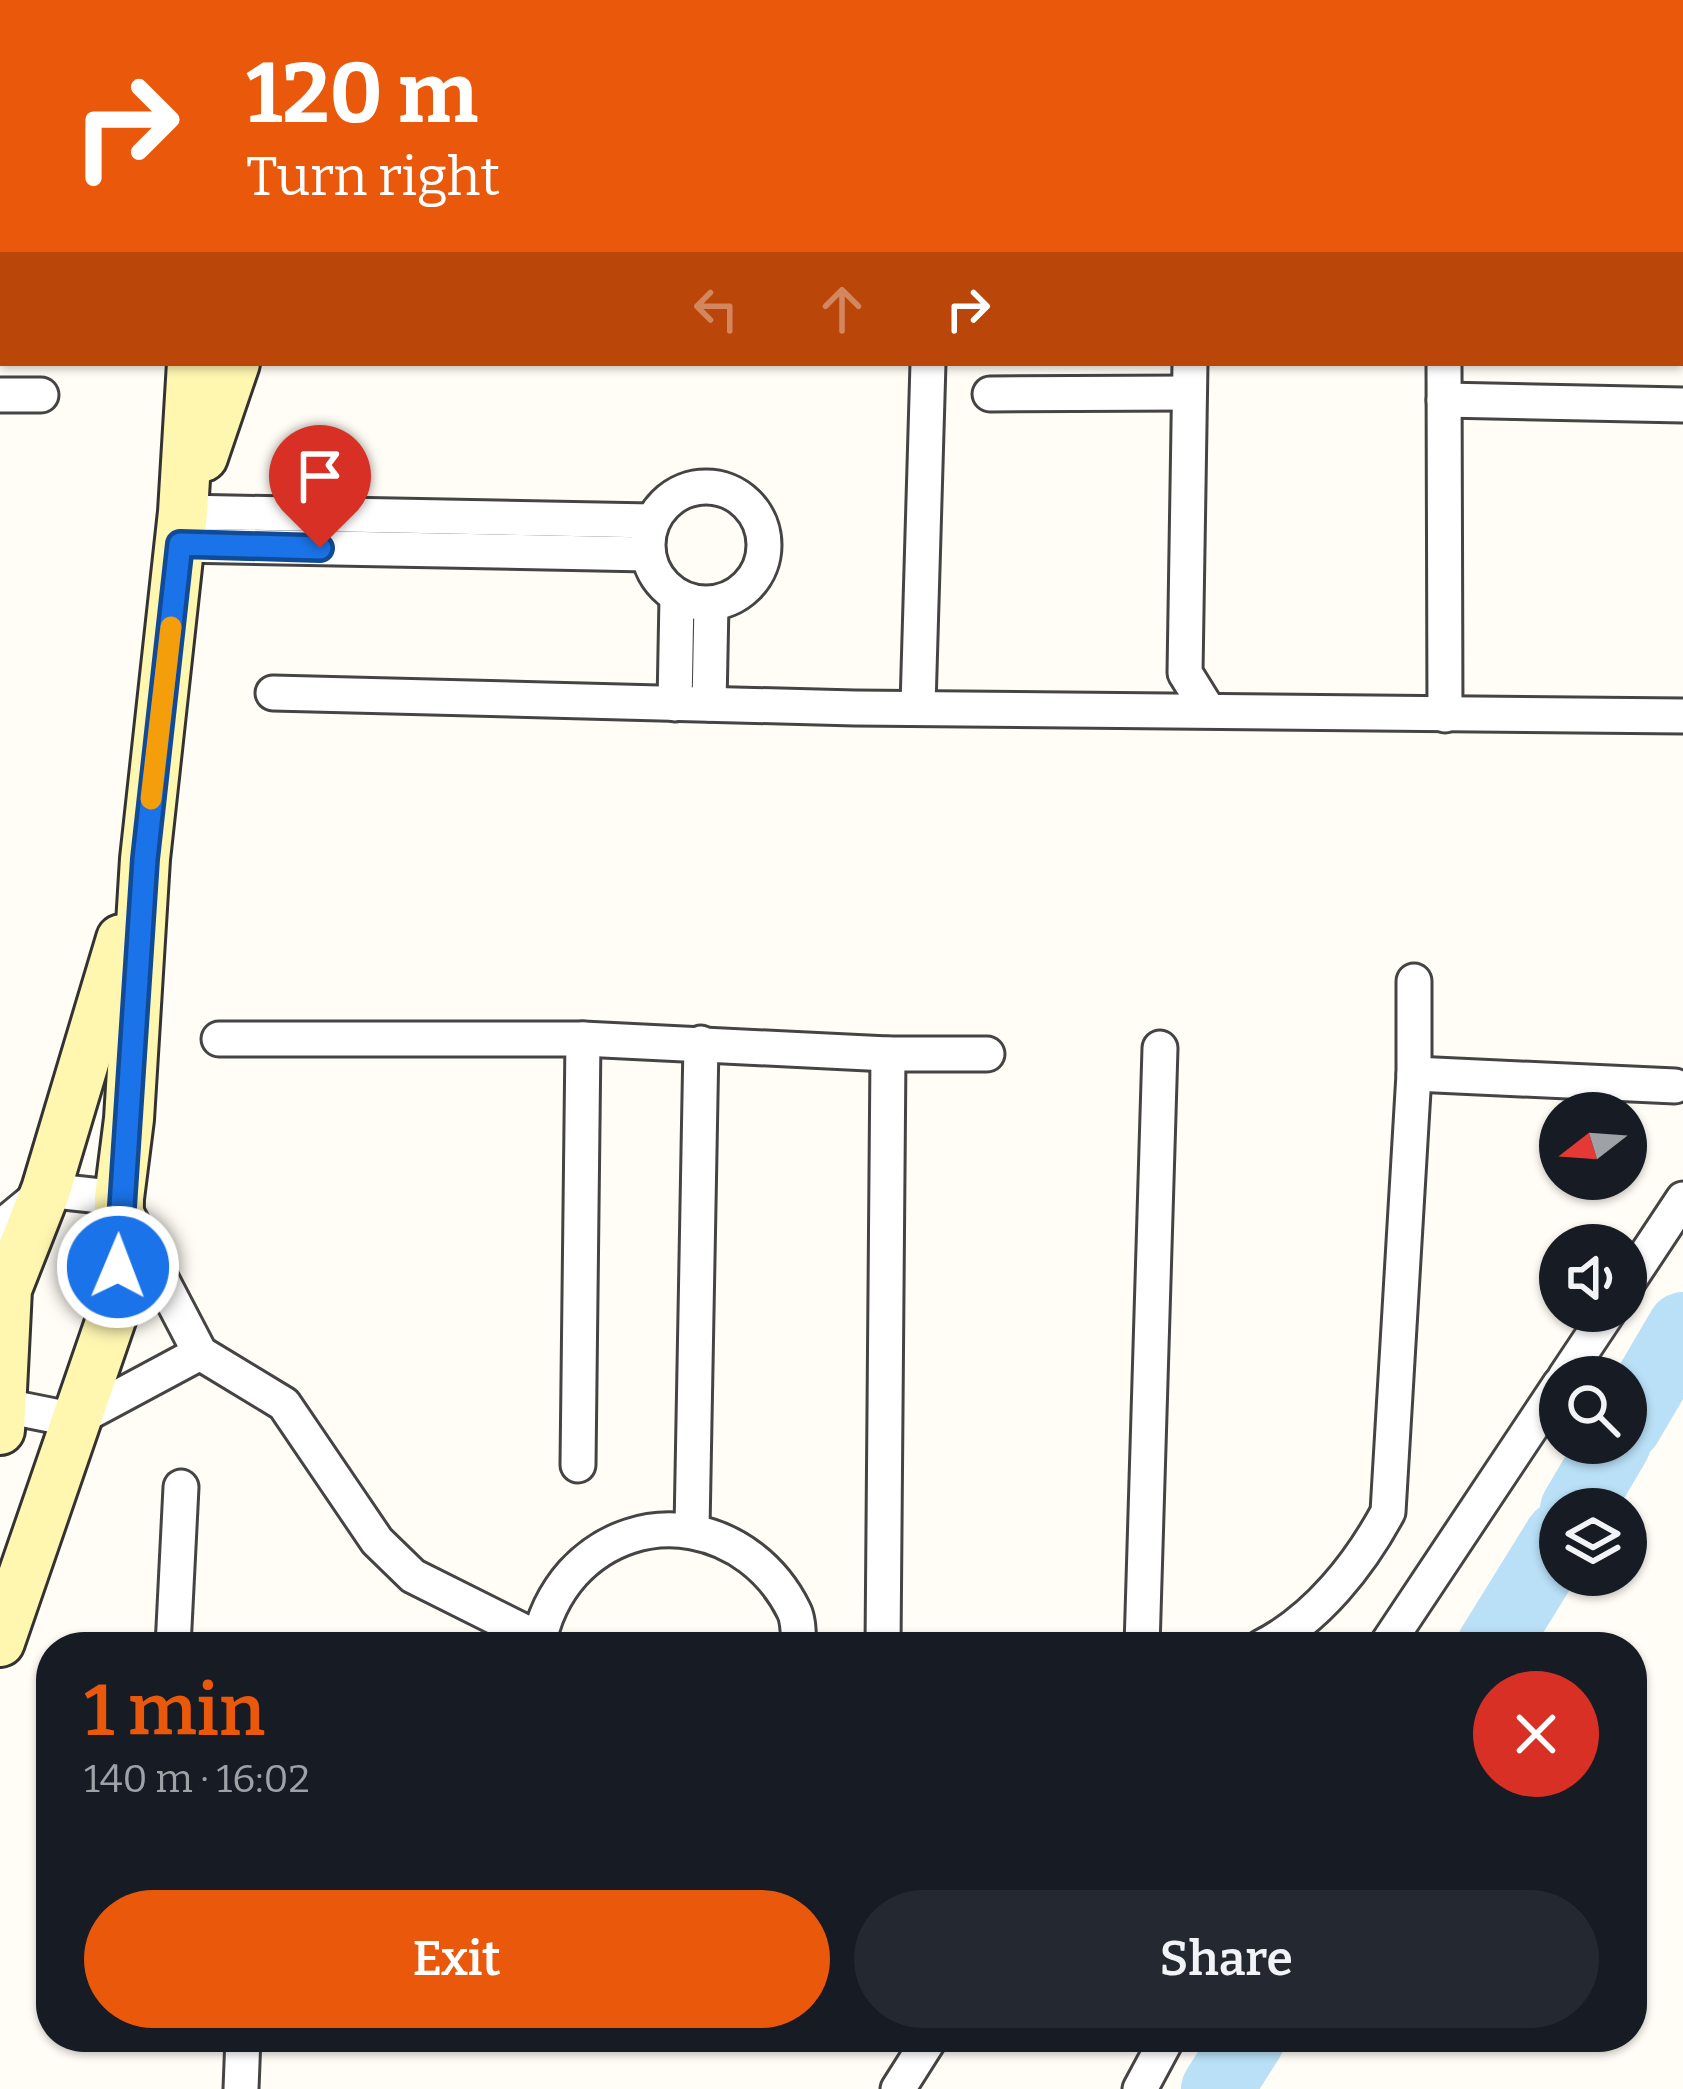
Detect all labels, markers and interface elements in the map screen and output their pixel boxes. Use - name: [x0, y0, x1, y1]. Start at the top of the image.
- text: 120 m: [246, 43, 478, 144]
- icon: right: [48, 48, 204, 204]
- text: Turn right: [246, 145, 500, 209]
- icon: left: [683, 276, 749, 342]
- icon: ahead: [809, 276, 875, 342]
- icon: right: [935, 276, 1001, 342]
- pin: [269, 425, 371, 548]
- icon: arrive: [287, 443, 353, 509]
- north arrow: [1539, 1092, 1647, 1200]
- map controls: [1539, 1092, 1647, 1596]
- position arrow: [55, 1204, 181, 1330]
- button: sound: [1539, 1224, 1647, 1332]
- button: search: [1539, 1356, 1647, 1464]
- button: layers: [1539, 1488, 1647, 1596]
- text: 1 min: [84, 1668, 265, 1754]
- button: close: [1473, 1671, 1599, 1797]
- text: 140 m · 16:02: [84, 1756, 310, 1802]
- button: Exit: [84, 1890, 830, 2028]
- button: Share: [854, 1890, 1599, 2028]

